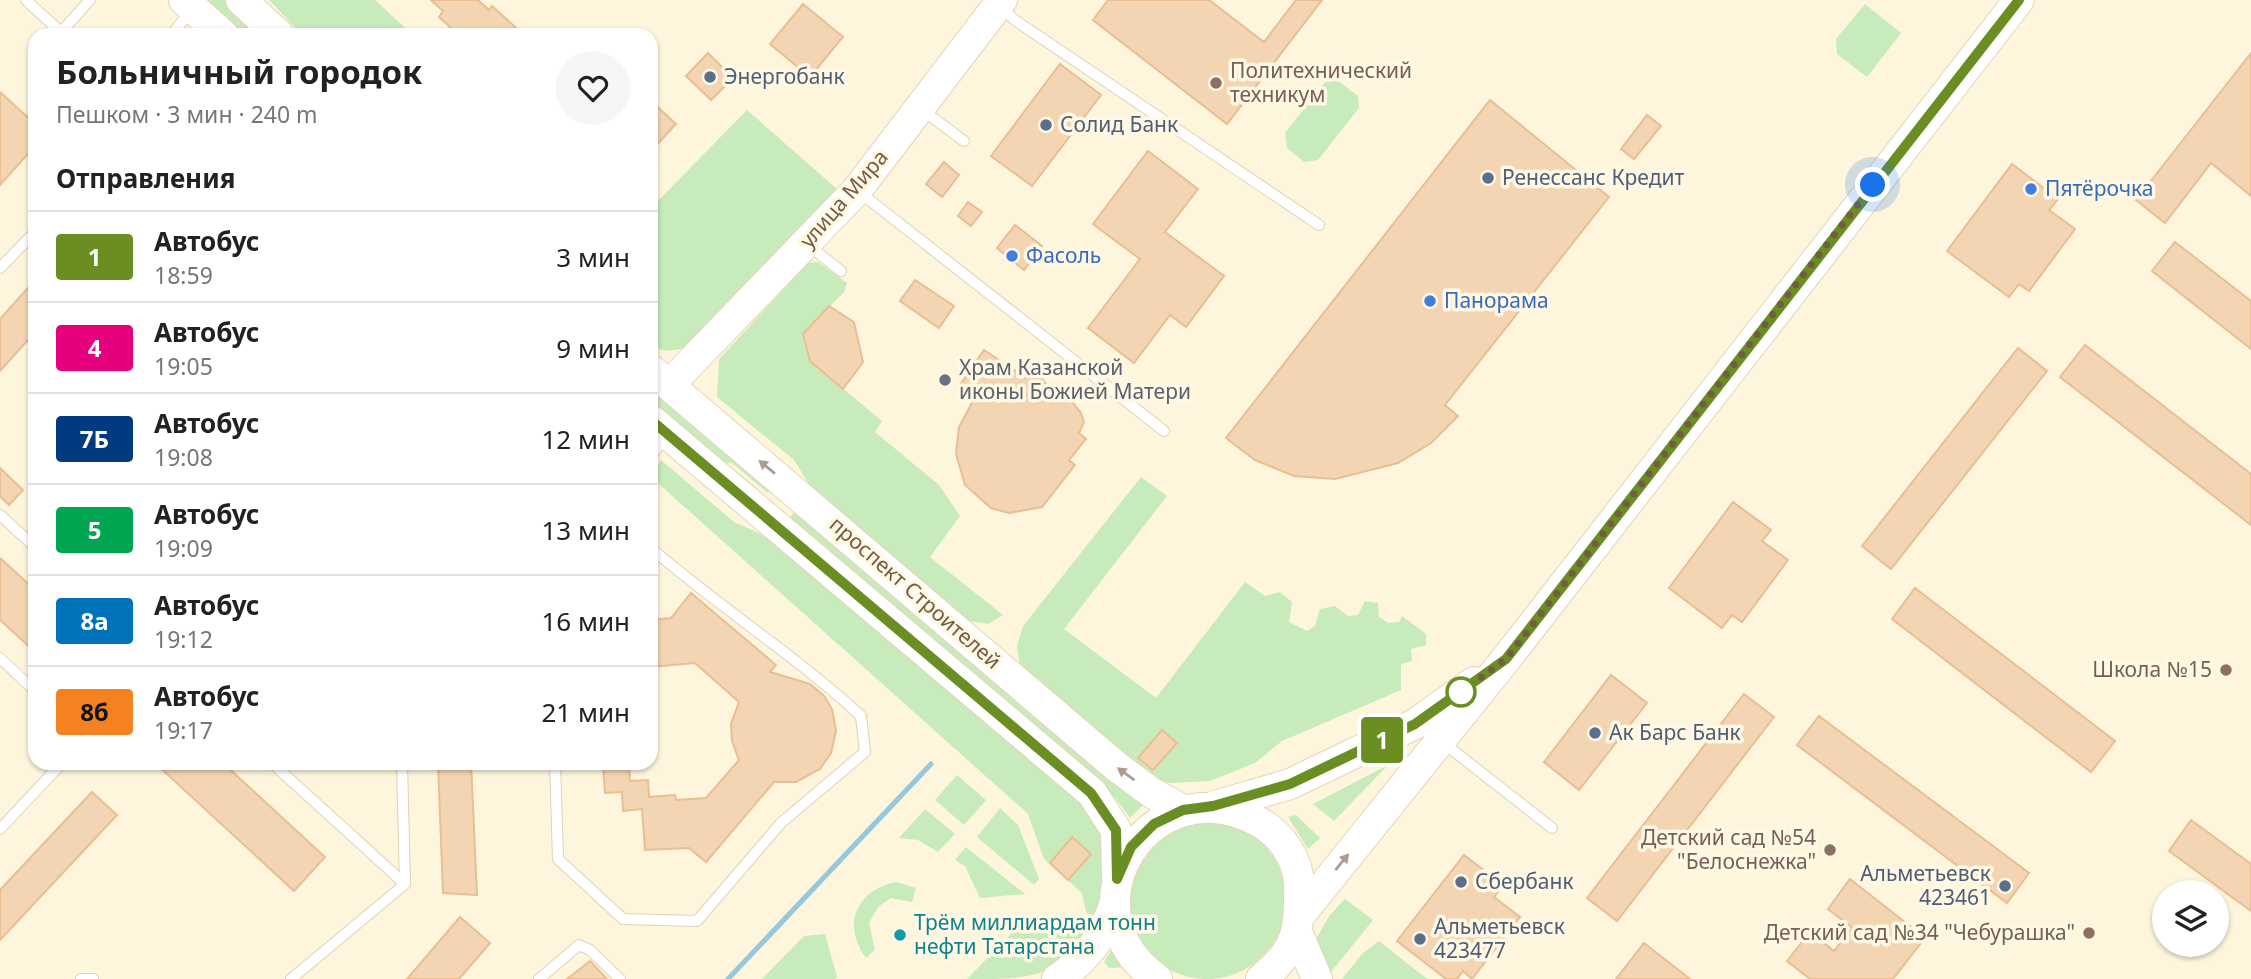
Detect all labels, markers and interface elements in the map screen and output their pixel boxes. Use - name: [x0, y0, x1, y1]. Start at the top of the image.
- text: Больничный городок: [56, 49, 422, 94]
- button: heart: [556, 51, 630, 125]
- place label: Политехнический техникум: [1230, 56, 1412, 108]
- place label: Энергобанк: [724, 62, 845, 90]
- marker: Энергобанк: [702, 69, 718, 85]
- marker: Политехнический техникум: [1208, 75, 1224, 91]
- text: Пешком · 3 мин · 240 m: [56, 98, 318, 130]
- place label: Солид Банк: [1060, 110, 1178, 138]
- marker: Солид Банк: [1038, 117, 1054, 133]
- street label: улица Мира: [793, 143, 894, 253]
- text: Отправления: [56, 160, 235, 196]
- place label: Ренессанс Кредит: [1502, 163, 1684, 191]
- your location: [1855, 167, 1890, 202]
- marker: Ренессанс Кредит: [1480, 170, 1496, 186]
- place label: Пятёрочка: [2045, 174, 2153, 202]
- marker: Пятёрочка: [2023, 181, 2039, 197]
- text: Автобус: [154, 223, 259, 259]
- text: 3 мин: [556, 239, 630, 275]
- text: 1: [88, 240, 101, 273]
- place label: Фасоль: [1026, 241, 1101, 269]
- marker: Фасоль: [1004, 248, 1020, 264]
- text: 18:59: [154, 259, 213, 291]
- place label: Панорама: [1444, 286, 1549, 314]
- marker: Панорама: [1422, 293, 1438, 309]
- text: Автобус: [154, 314, 259, 350]
- text: 9 мин: [556, 330, 630, 366]
- text: 4: [88, 331, 101, 364]
- text: 19:05: [154, 350, 213, 382]
- place label: Храм Казанской иконы Божией Матери: [959, 353, 1191, 405]
- marker: Храм Казанской иконы Божией Матери: [937, 372, 953, 388]
- text: Автобус: [154, 405, 259, 441]
- text: 12 мин: [541, 421, 630, 457]
- text: 7Б: [80, 422, 109, 455]
- text: 19:08: [154, 441, 213, 473]
- one-way arrow: [758, 460, 775, 475]
- text: Автобус: [154, 496, 259, 532]
- street label: проспект Строителей: [824, 510, 1007, 675]
- text: 13 мин: [541, 512, 630, 548]
- text: 5: [88, 513, 101, 546]
- text: 19:09: [154, 532, 213, 564]
- text: Автобус: [154, 587, 259, 623]
- text: 16 мин: [541, 603, 630, 639]
- text: 8а: [80, 604, 109, 637]
- text: 19:12: [154, 623, 213, 655]
- place label: Школа №15: [2092, 655, 2212, 683]
- marker: Школа №15: [2218, 662, 2234, 678]
- unlabelled marker: [1446, 677, 1476, 707]
- text: Автобус: [154, 678, 259, 714]
- text: 21 мин: [541, 694, 630, 730]
- text: 8б: [80, 695, 109, 728]
- text: 19:17: [154, 714, 213, 746]
- line badge: 1: [1359, 717, 1405, 763]
- place label: Ак Барс Банк: [1609, 718, 1741, 746]
- text: 1: [1375, 723, 1389, 756]
- marker: Ак Барс Банк: [1587, 725, 1603, 741]
- one-way arrow: [1116, 767, 1135, 781]
- place label: Детский сад №54 "Белоснежка": [1641, 823, 1816, 875]
- marker: Детский сад №54 "Белоснежка": [1822, 842, 1838, 858]
- one-way arrow: [1335, 853, 1350, 871]
- place label: Альметьевск 423461: [1860, 859, 1991, 911]
- place label: Сбербанк: [1475, 867, 1574, 895]
- marker: Сбербанк: [1453, 874, 1469, 890]
- marker: Альметьевск 423461: [1997, 878, 2013, 894]
- map controls: [2152, 880, 2229, 957]
- button: layers: [2152, 880, 2229, 957]
- place label: Трём миллиардам тонн нефти Татарстана: [914, 908, 1156, 960]
- place label: Альметьевск 423477: [1434, 912, 1565, 964]
- place label: Детский сад №34 "Чебурашка": [1764, 918, 2075, 946]
- marker: Детский сад №34 "Чебурашка": [2081, 925, 2097, 941]
- marker: Трём миллиардам тонн нефти Татарстана: [892, 927, 908, 943]
- marker: Альметьевск 423477: [1412, 931, 1428, 947]

